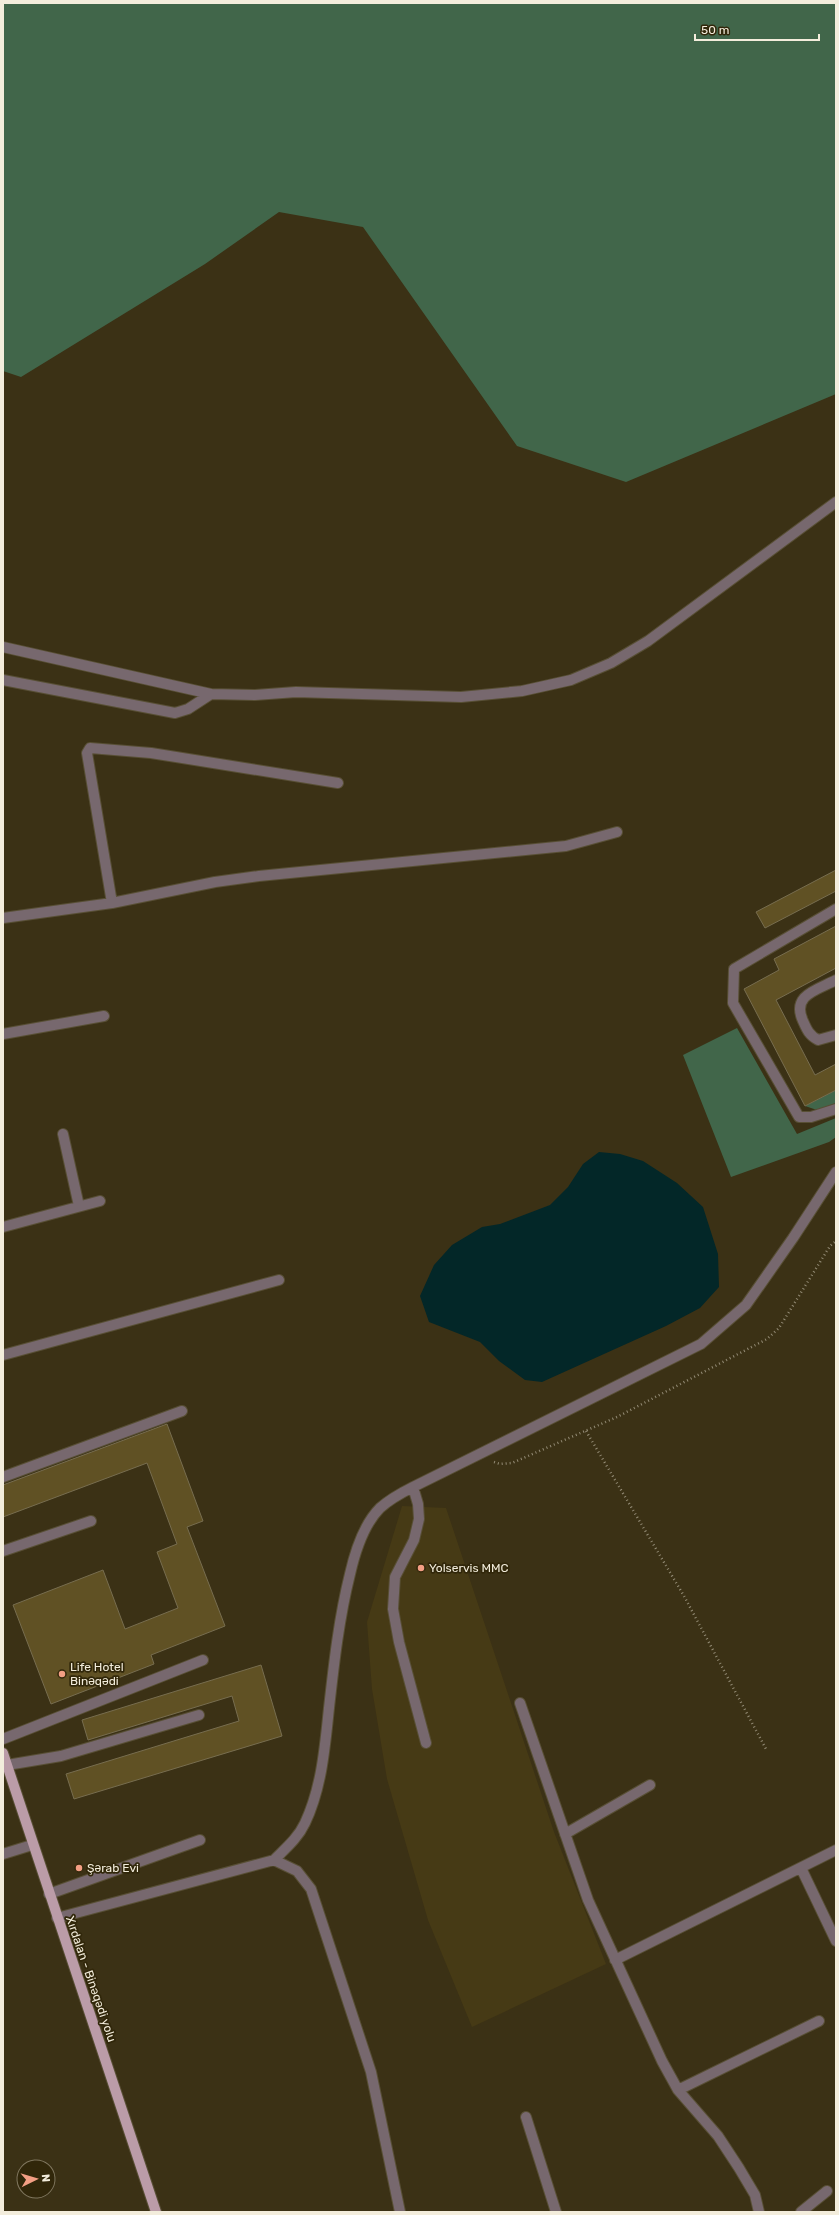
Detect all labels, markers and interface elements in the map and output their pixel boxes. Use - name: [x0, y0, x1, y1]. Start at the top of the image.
- scale bar: [695, 16, 819, 42]
- text: 50 m: [701, 23, 729, 37]
- place label: Yolservis MMC: [429, 1561, 509, 1575]
- marker: Yolservis MMC: [416, 1563, 426, 1573]
- place label: Life Hotel Binəqədi: [70, 1660, 124, 1688]
- marker: Life Hotel Binəqədi: [57, 1669, 67, 1679]
- place label: Şərab Evi: [87, 1861, 139, 1875]
- marker: Şərab Evi: [74, 1863, 84, 1873]
- street label: Xırdalan - Binəqədi yolu: [63, 1914, 119, 2044]
- north arrow: [16, 2159, 56, 2199]
- text: N: [39, 2174, 52, 2183]

